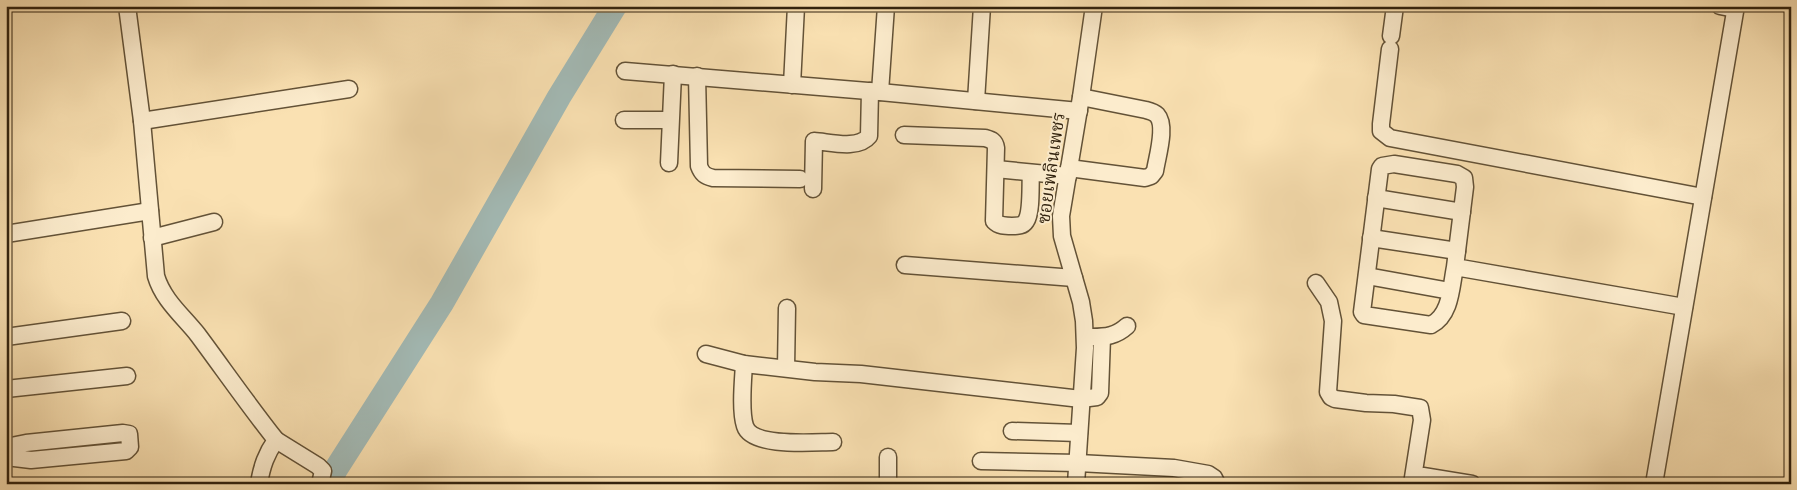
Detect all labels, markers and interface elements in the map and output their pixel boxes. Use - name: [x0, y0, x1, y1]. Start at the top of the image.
- street label: ซอยเพลินเพชร: [1033, 111, 1072, 225]

